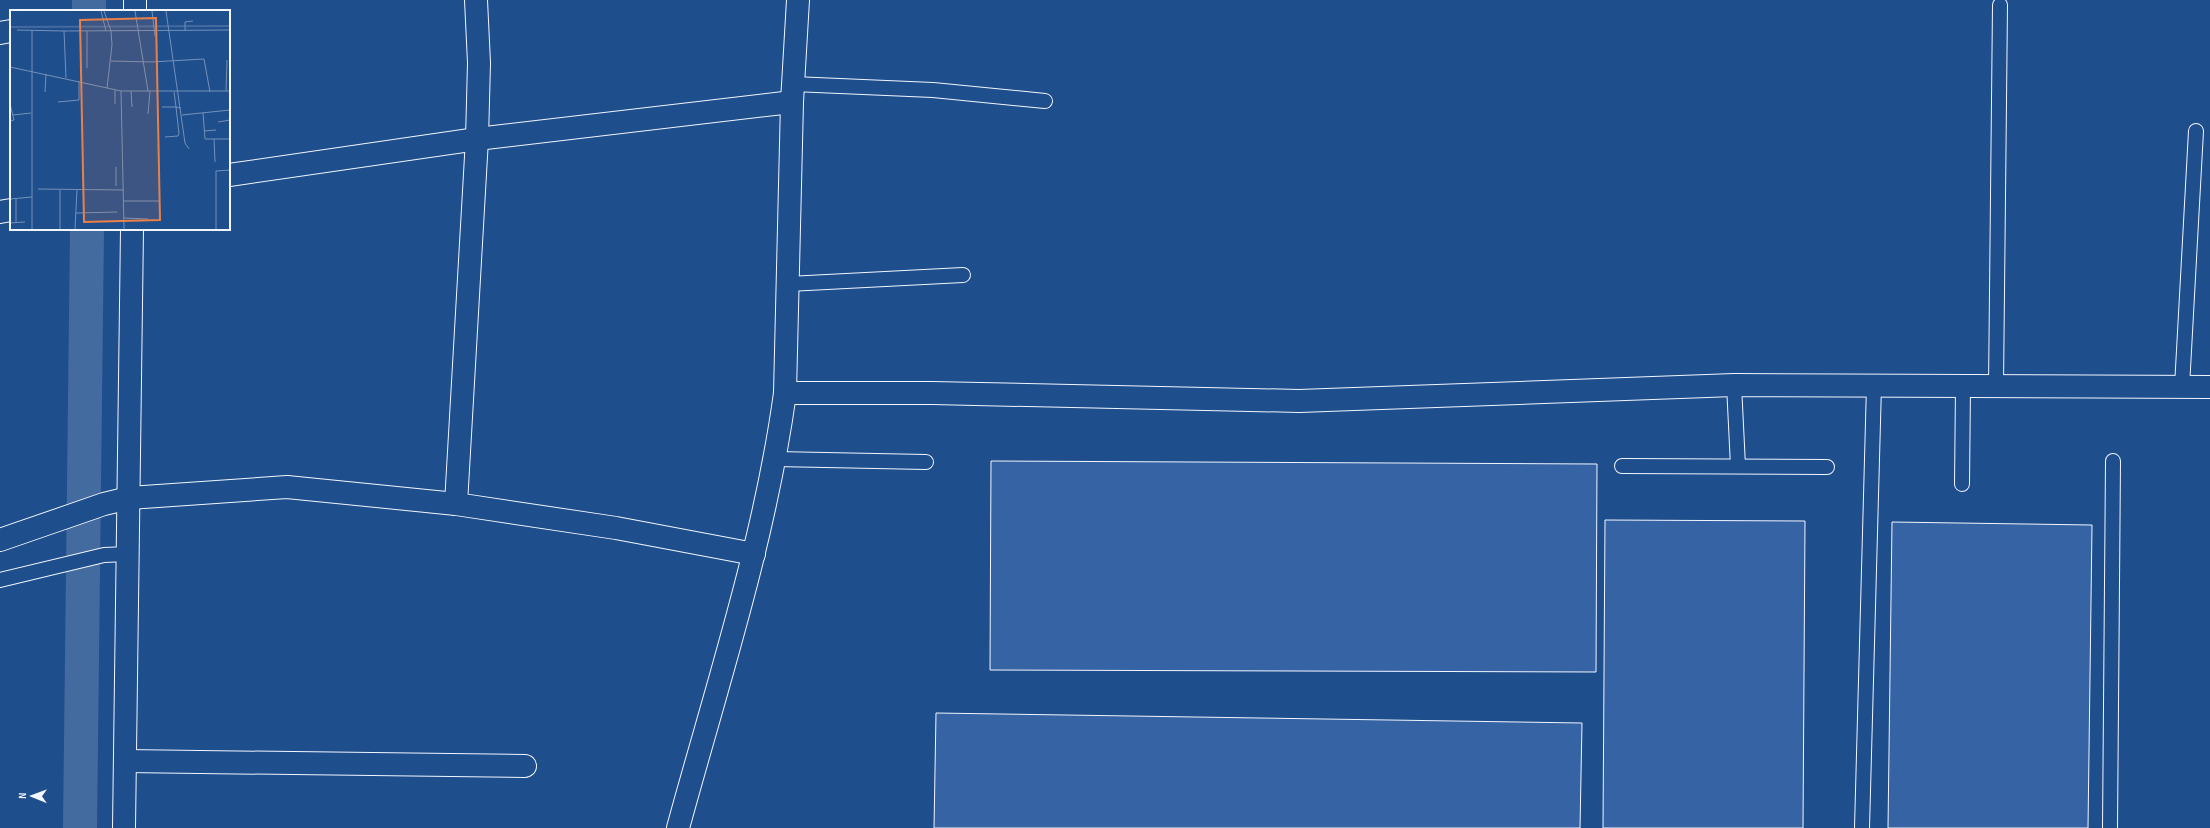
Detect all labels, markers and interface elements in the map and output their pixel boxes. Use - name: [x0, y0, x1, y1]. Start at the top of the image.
- inset map: [10, 10, 230, 230]
- north arrow: [12, 776, 52, 816]
- text: N: [16, 793, 29, 799]

